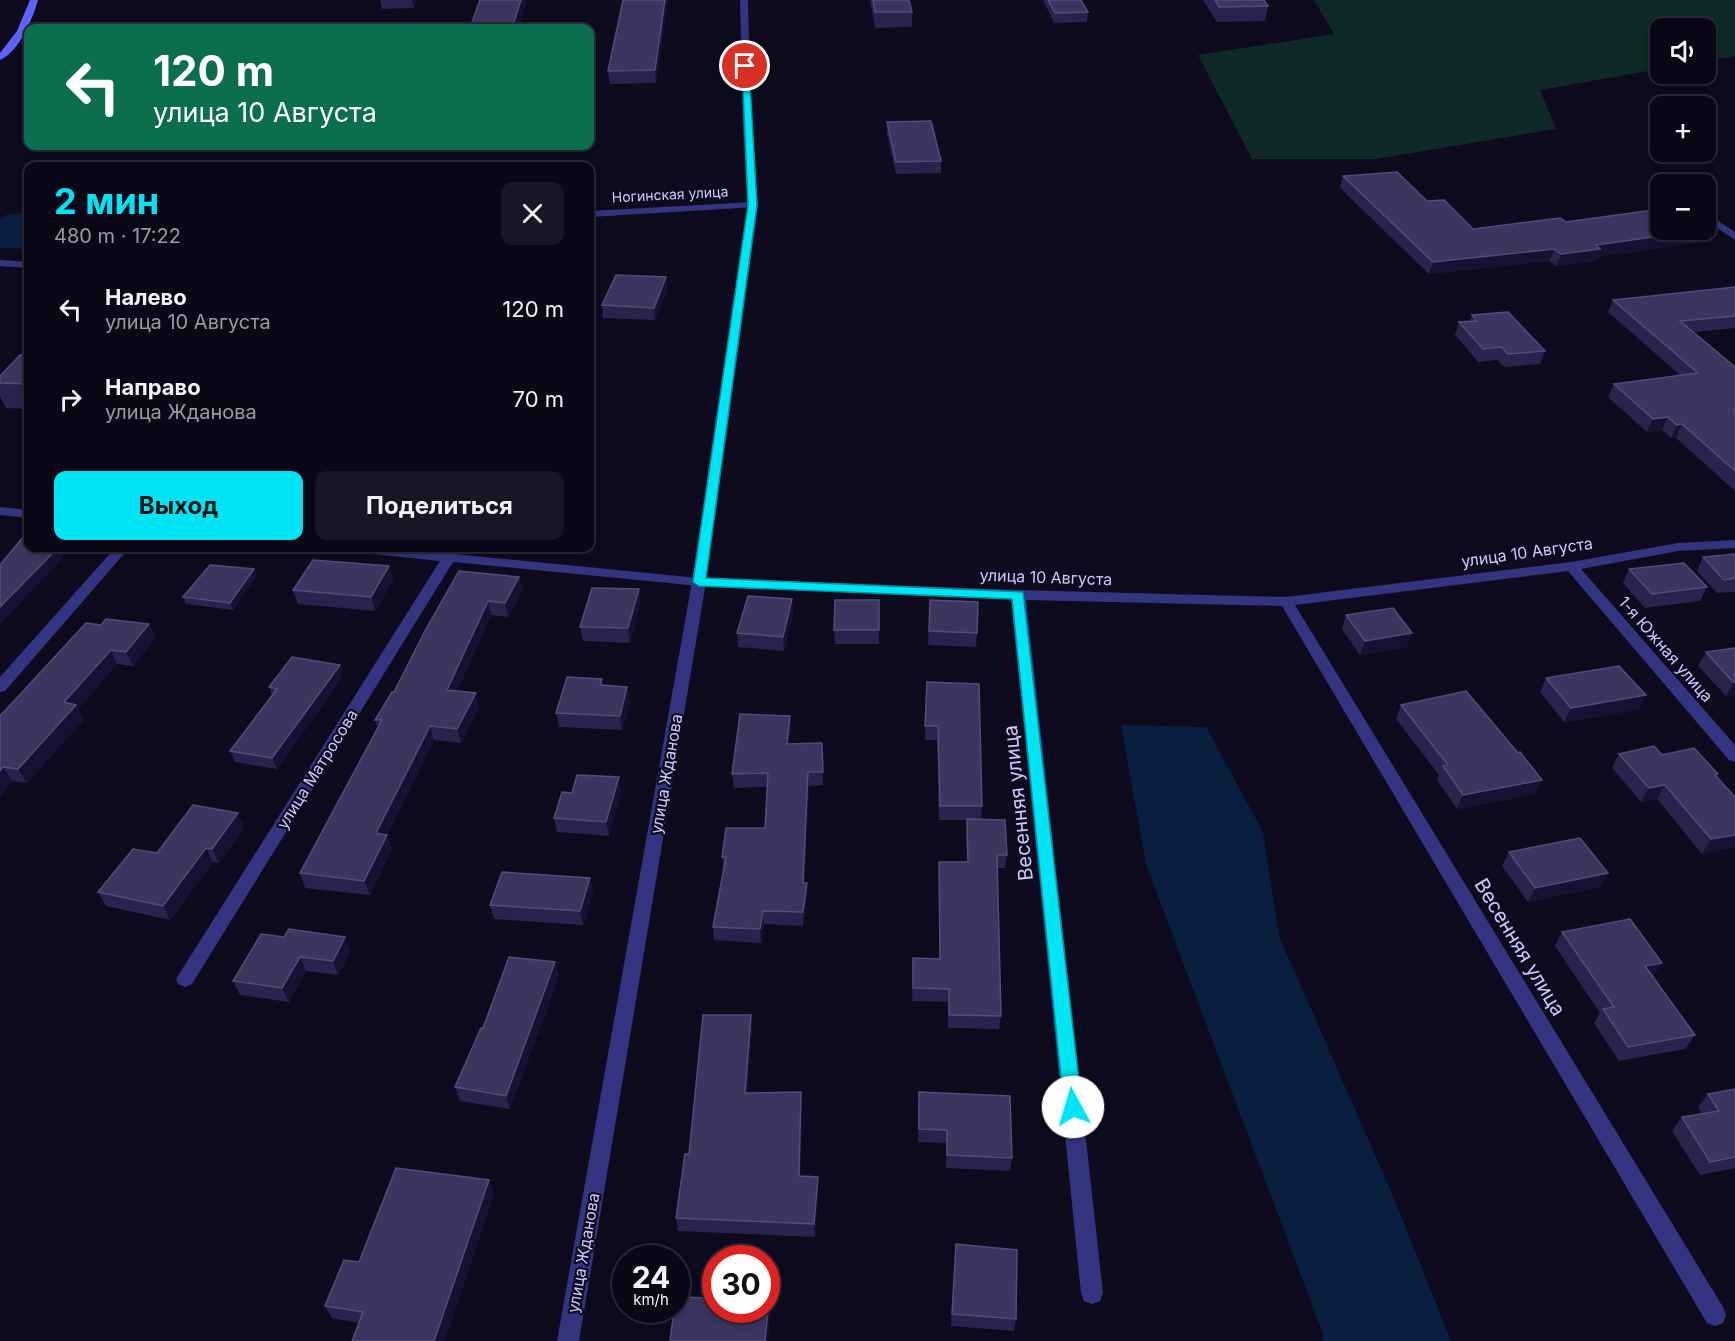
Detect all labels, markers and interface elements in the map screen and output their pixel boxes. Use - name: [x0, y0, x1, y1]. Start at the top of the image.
- map controls: [1650, 18, 1716, 240]
- button: sound: [1650, 18, 1716, 84]
- pin: [719, 40, 770, 91]
- text: 120 m: [153, 45, 274, 96]
- icon: left: [54, 48, 132, 126]
- icon: arrive: [728, 49, 761, 82]
- text: улица 10 Августа: [153, 96, 377, 129]
- button: +: [1650, 96, 1716, 162]
- button: −: [1650, 174, 1716, 240]
- text: 2 мин: [54, 179, 159, 223]
- button: close: [501, 182, 564, 245]
- street label: Ногинская улица: [611, 182, 729, 206]
- text: 480 m · 17:22: [54, 224, 181, 248]
- text: Налево: [105, 284, 187, 310]
- icon: left: [54, 293, 87, 326]
- text: 120 m: [502, 296, 564, 322]
- text: улица 10 Августа: [105, 310, 271, 334]
- text: Направо: [105, 374, 201, 400]
- icon: right: [54, 383, 87, 416]
- text: 70 m: [513, 386, 564, 412]
- text: улица Жданова: [105, 400, 257, 424]
- button: Выход: [54, 471, 303, 540]
- button: Поделиться: [315, 471, 564, 540]
- street label: улица 10 Августа: [1460, 533, 1594, 571]
- street label: улица 10 Августа: [979, 565, 1113, 589]
- street label: 1-я Южная улица: [1615, 592, 1717, 706]
- street label: улица Матросова: [272, 705, 362, 833]
- street label: улица Жданова: [646, 712, 686, 836]
- street label: Весенняя улица: [998, 724, 1038, 882]
- street label: Весенняя улица: [1470, 874, 1570, 1020]
- position arrow: [1041, 1075, 1105, 1139]
- street label: улица Жданова: [563, 1191, 603, 1315]
- speed limit sign: 30: [702, 1245, 780, 1323]
- text: 24: [632, 1259, 670, 1295]
- text: km/h: [633, 1290, 669, 1309]

